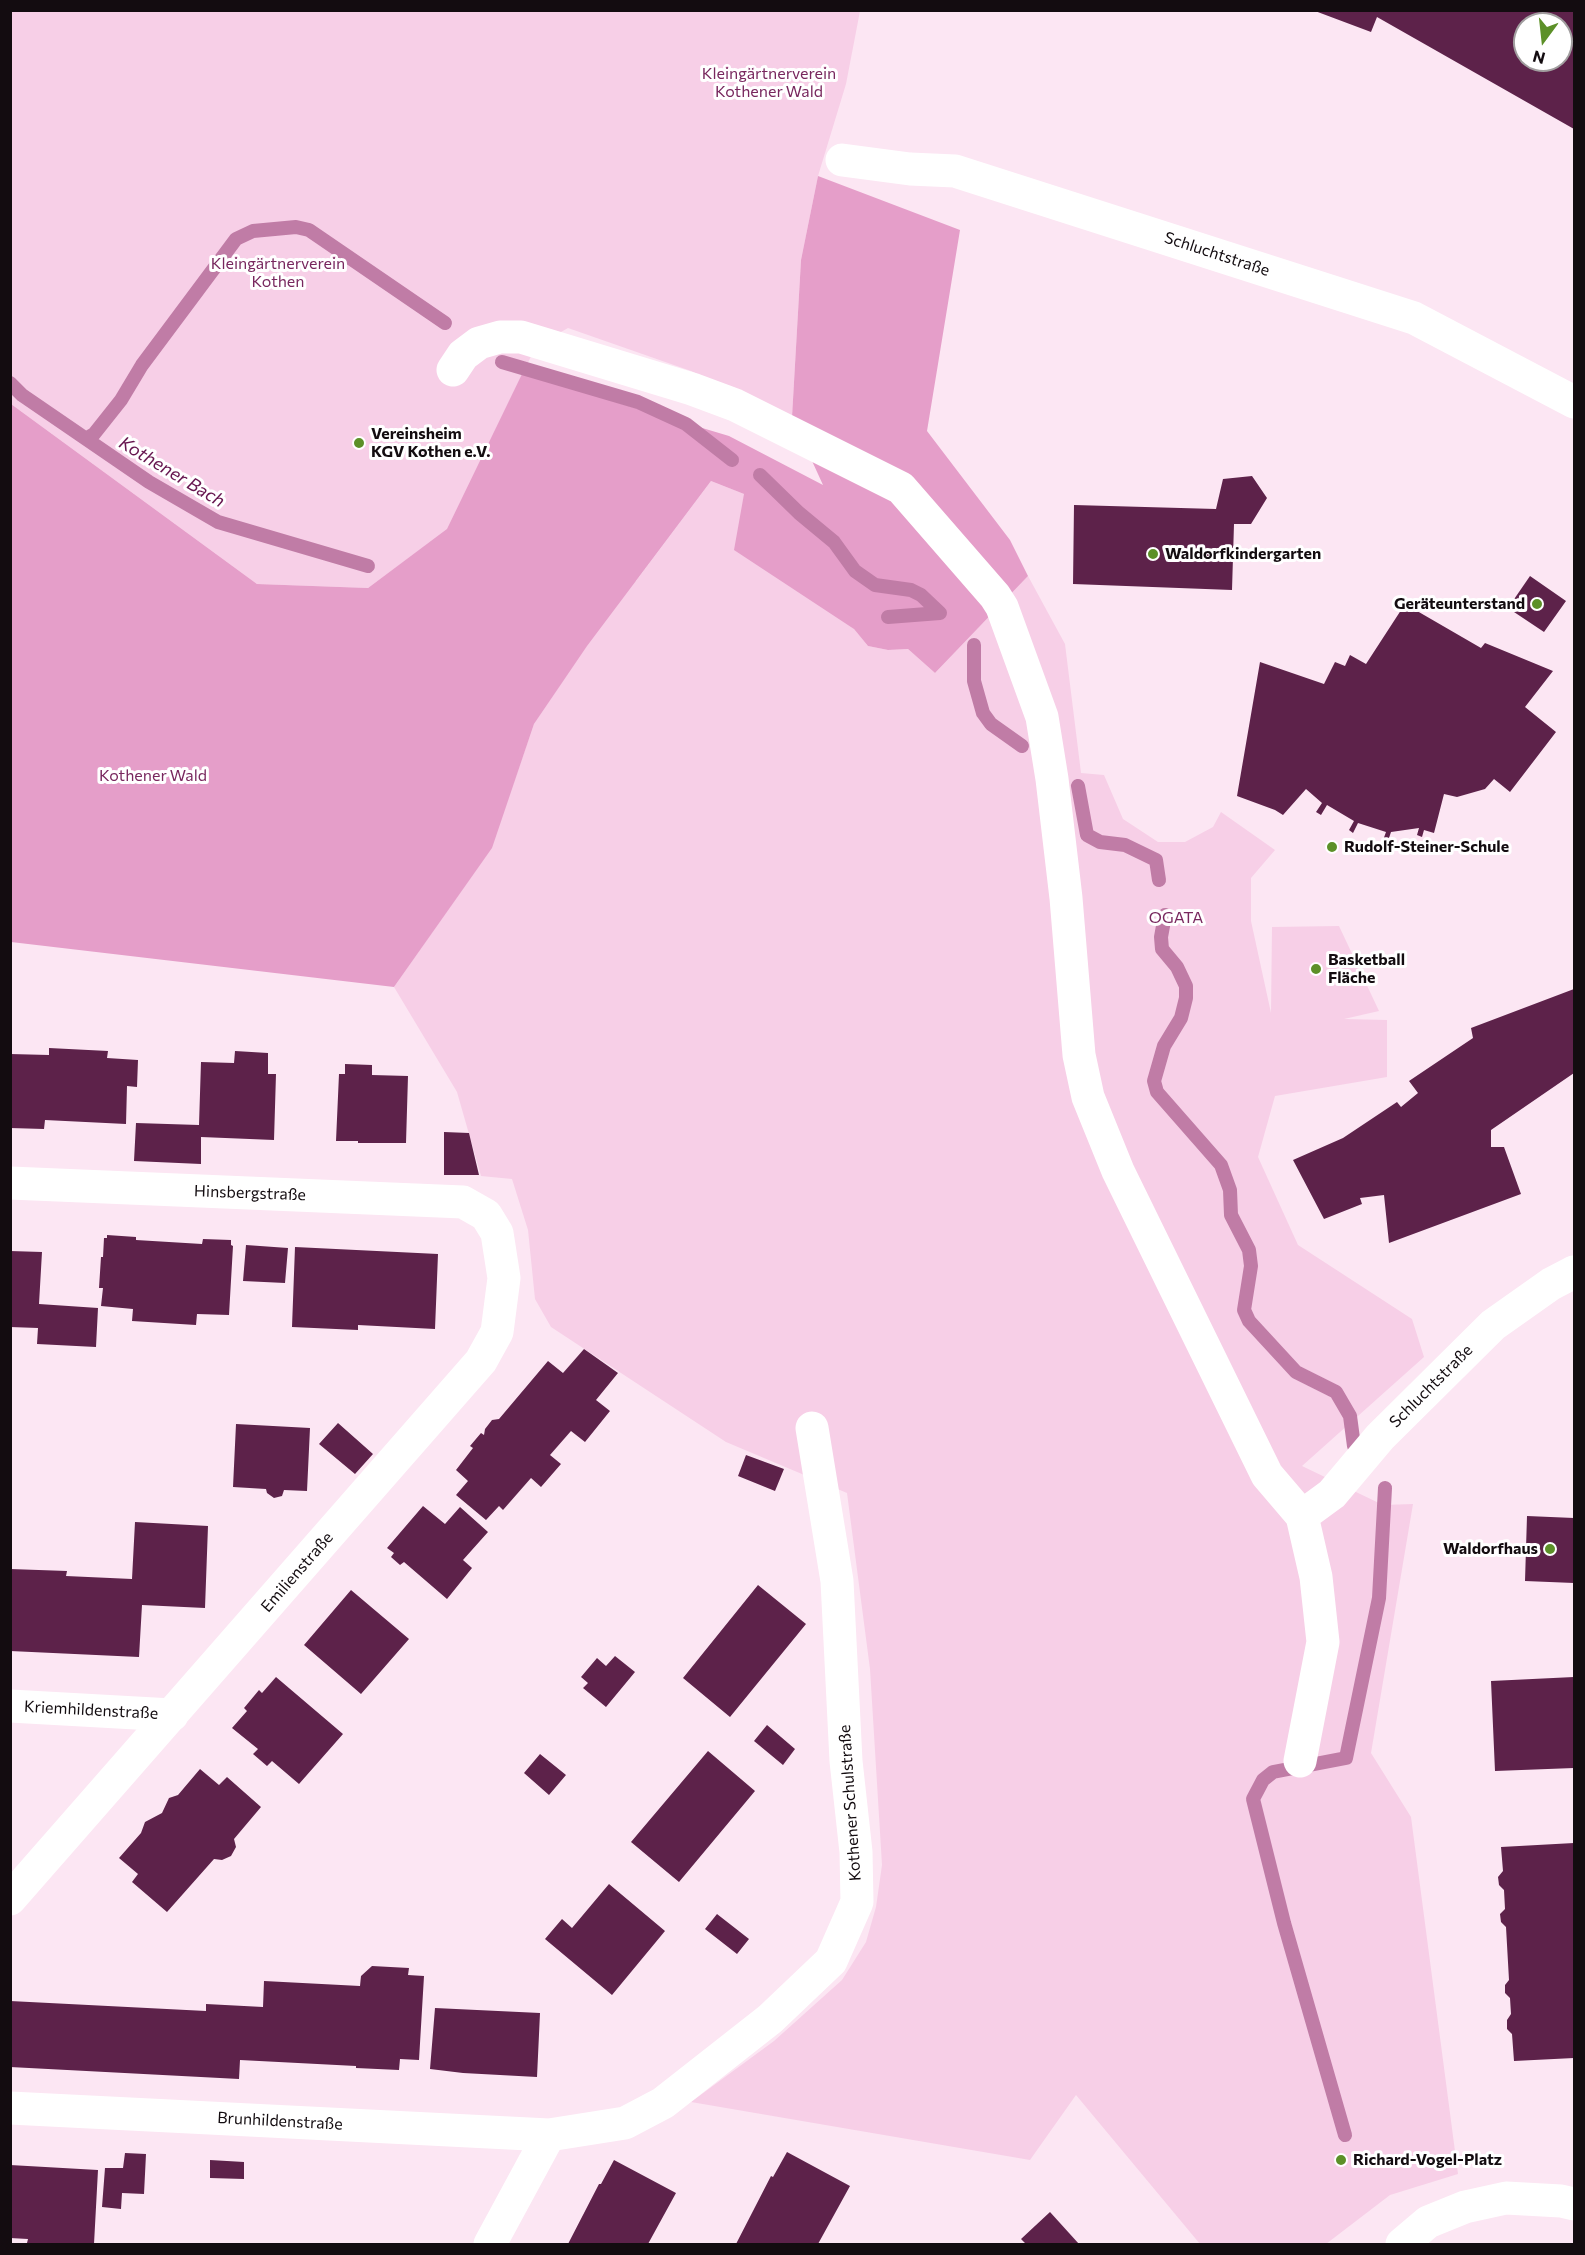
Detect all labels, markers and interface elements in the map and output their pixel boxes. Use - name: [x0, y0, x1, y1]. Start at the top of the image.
- north arrow: [1513, 12, 1573, 72]
- text: N: [1530, 47, 1547, 69]
- park label: Kleingärtnerverein Kothener Wald: [702, 64, 836, 102]
- street label: Schluchtstraße: [1162, 228, 1272, 280]
- park label: Kleingärtnerverein Kothen: [211, 254, 345, 292]
- place label: Vereinsheim KGV Kothen e.V.: [371, 424, 491, 462]
- water label: Kothener Bach: [115, 432, 229, 512]
- marker: Vereinsheim KGV Kothen e.V.: [352, 436, 366, 450]
- place label: Waldorfkindergarten: [1165, 544, 1321, 564]
- marker: Waldorfkindergarten: [1146, 547, 1160, 561]
- place label: Geräteunterstand: [1394, 594, 1525, 614]
- marker: Geräteunterstand: [1530, 597, 1544, 611]
- park label: Kothener Wald: [99, 766, 207, 786]
- place label: Rudolf-Steiner-Schule: [1344, 837, 1509, 857]
- marker: Rudolf-Steiner-Schule: [1325, 840, 1339, 854]
- park label: OGATA: [1149, 908, 1203, 928]
- place label: Basketball Fläche: [1328, 950, 1405, 988]
- marker: Basketball Fläche: [1309, 962, 1323, 976]
- street label: Hinsbergstraße: [194, 1181, 306, 1205]
- street label: Schluchtstraße: [1385, 1340, 1477, 1432]
- street label: Emilienstraße: [257, 1528, 337, 1616]
- place label: Waldorfhaus: [1443, 1539, 1538, 1559]
- marker: Waldorfhaus: [1543, 1542, 1557, 1556]
- street label: Kriemhildenstraße: [23, 1697, 159, 1723]
- street label: Kothener Schulstraße: [835, 1724, 865, 1882]
- street label: Brunhildenstraße: [217, 2108, 343, 2134]
- place label: Richard-Vogel-Platz: [1353, 2150, 1502, 2170]
- marker: Richard-Vogel-Platz: [1334, 2153, 1348, 2167]

